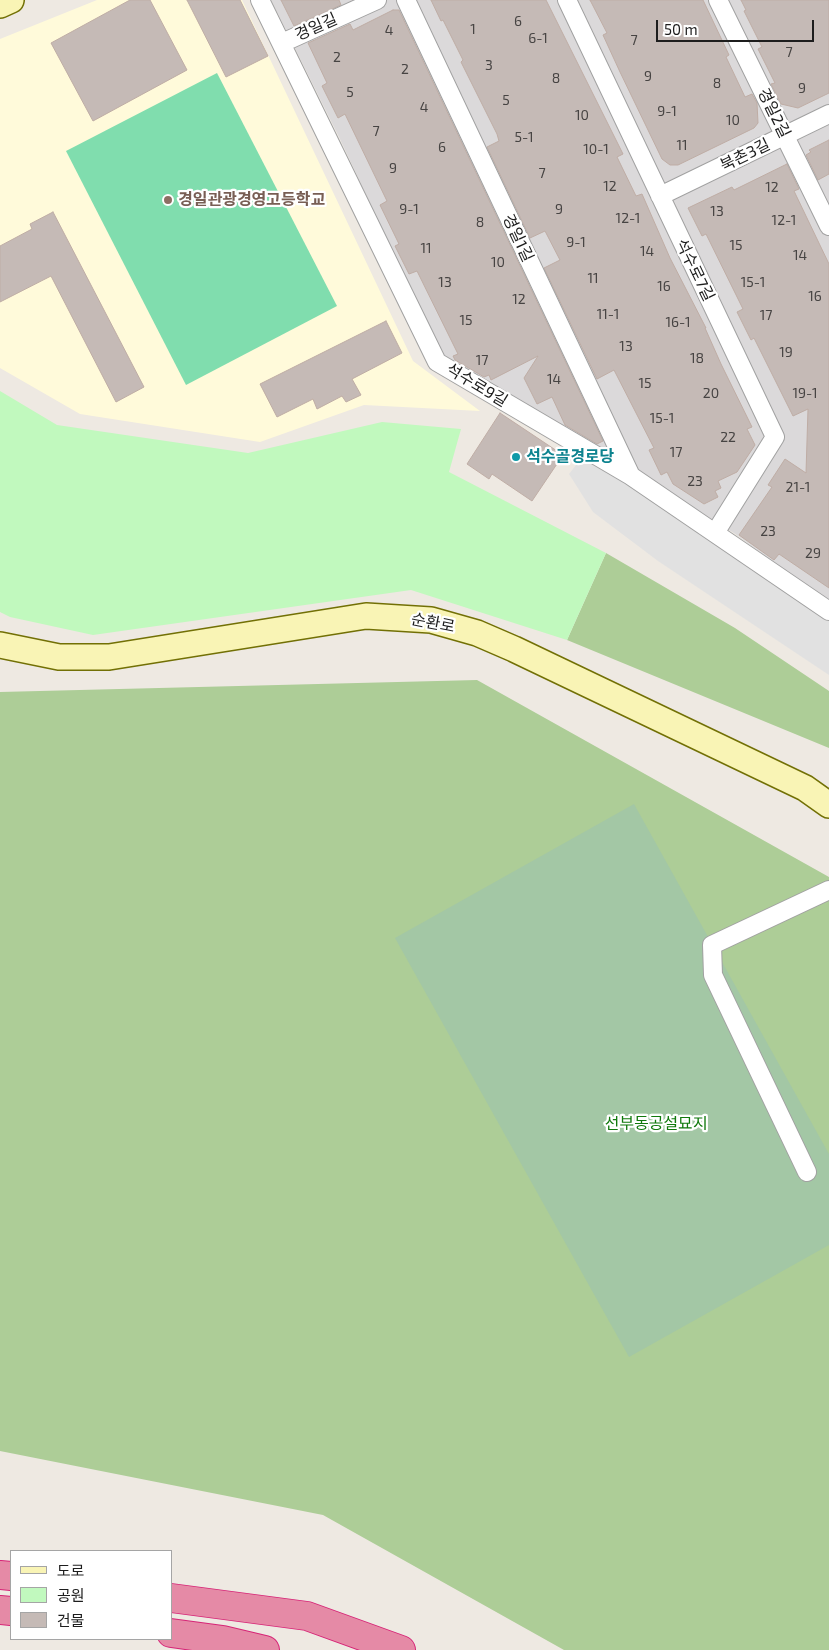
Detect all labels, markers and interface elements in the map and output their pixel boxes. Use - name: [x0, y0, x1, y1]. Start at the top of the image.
- street label: 경일길: [292, 9, 340, 45]
- scale bar: [659, 10, 816, 42]
- house number: 6: [514, 13, 522, 29]
- text: 50 m: [664, 20, 698, 38]
- house number: 1: [470, 21, 476, 37]
- house number: 4: [385, 22, 393, 38]
- house number: 6-1: [528, 30, 548, 46]
- house number: 7: [630, 32, 638, 48]
- house number: 7: [785, 44, 793, 60]
- house number: 2: [333, 49, 341, 65]
- house number: 3: [485, 57, 493, 73]
- house number: 2: [401, 61, 409, 77]
- house number: 9: [644, 68, 652, 84]
- house number: 8: [552, 70, 560, 86]
- house number: 8: [713, 75, 721, 91]
- house number: 9: [798, 80, 806, 96]
- house number: 5: [346, 84, 354, 100]
- street label: 경일2길: [754, 85, 794, 141]
- house number: 5: [502, 92, 510, 108]
- house number: 4: [420, 99, 428, 115]
- house number: 9-1: [657, 103, 677, 119]
- house number: 10: [575, 107, 589, 123]
- house number: 10: [726, 112, 740, 128]
- house number: 7: [372, 123, 380, 139]
- house number: 5-1: [515, 129, 533, 145]
- street label: 북촌3길: [717, 135, 773, 175]
- house number: 11: [676, 137, 688, 153]
- house number: 6: [438, 139, 446, 155]
- house number: 10-1: [583, 141, 609, 157]
- house number: 9: [389, 160, 397, 176]
- house number: 7: [538, 165, 546, 181]
- house number: 12: [603, 178, 617, 194]
- house number: 12: [765, 179, 779, 195]
- place label: 경일관광경영고등학교: [178, 190, 325, 210]
- marker: 경일관광경영고등학교: [162, 194, 174, 206]
- house number: 9-1: [399, 201, 419, 217]
- house number: 9: [555, 201, 563, 217]
- house number: 13: [710, 203, 724, 219]
- house number: 12-1: [616, 210, 640, 226]
- street label: 경일1길: [499, 211, 537, 265]
- house number: 12-1: [772, 212, 796, 228]
- house number: 8: [476, 214, 484, 230]
- house number: 9-1: [566, 234, 586, 250]
- street label: 석수로7길: [672, 236, 718, 304]
- house number: 15: [729, 237, 743, 253]
- house number: 11: [420, 240, 432, 256]
- house number: 14: [640, 243, 654, 259]
- house number: 14: [793, 247, 807, 263]
- house number: 10: [491, 254, 505, 270]
- house number: 11: [587, 270, 599, 286]
- house number: 13: [438, 274, 452, 290]
- house number: 15-1: [741, 274, 765, 290]
- house number: 16: [657, 278, 671, 294]
- house number: 16: [808, 288, 822, 304]
- house number: 12: [512, 291, 526, 307]
- house number: 11-1: [597, 306, 619, 322]
- house number: 17: [760, 307, 772, 323]
- house number: 15: [459, 312, 473, 328]
- house number: 16-1: [666, 314, 690, 330]
- house number: 13: [619, 338, 633, 354]
- house number: 19: [779, 344, 793, 360]
- house number: 18: [690, 350, 704, 366]
- house number: 17: [476, 352, 488, 368]
- street label: 석수로9길: [443, 359, 511, 411]
- house number: 14: [547, 371, 561, 387]
- house number: 15: [638, 375, 652, 391]
- house number: 20: [703, 385, 719, 401]
- house number: 19-1: [793, 385, 817, 401]
- house number: 15-1: [650, 410, 674, 426]
- house number: 22: [720, 429, 736, 445]
- house number: 17: [670, 444, 682, 460]
- place label: 석수골경로당: [526, 447, 614, 467]
- marker: 석수골경로당: [510, 451, 522, 463]
- house number: 23: [687, 473, 703, 489]
- house number: 21-1: [786, 479, 810, 495]
- house number: 23: [760, 523, 776, 539]
- house number: 29: [805, 545, 821, 561]
- street label: 순환로: [409, 609, 457, 637]
- park label: 선부동공설묘지: [604, 1114, 708, 1134]
- legend: [10, 1550, 172, 1640]
- text: 도로: [57, 1561, 85, 1579]
- text: 공원: [57, 1586, 85, 1604]
- text: 건물: [57, 1611, 85, 1629]

